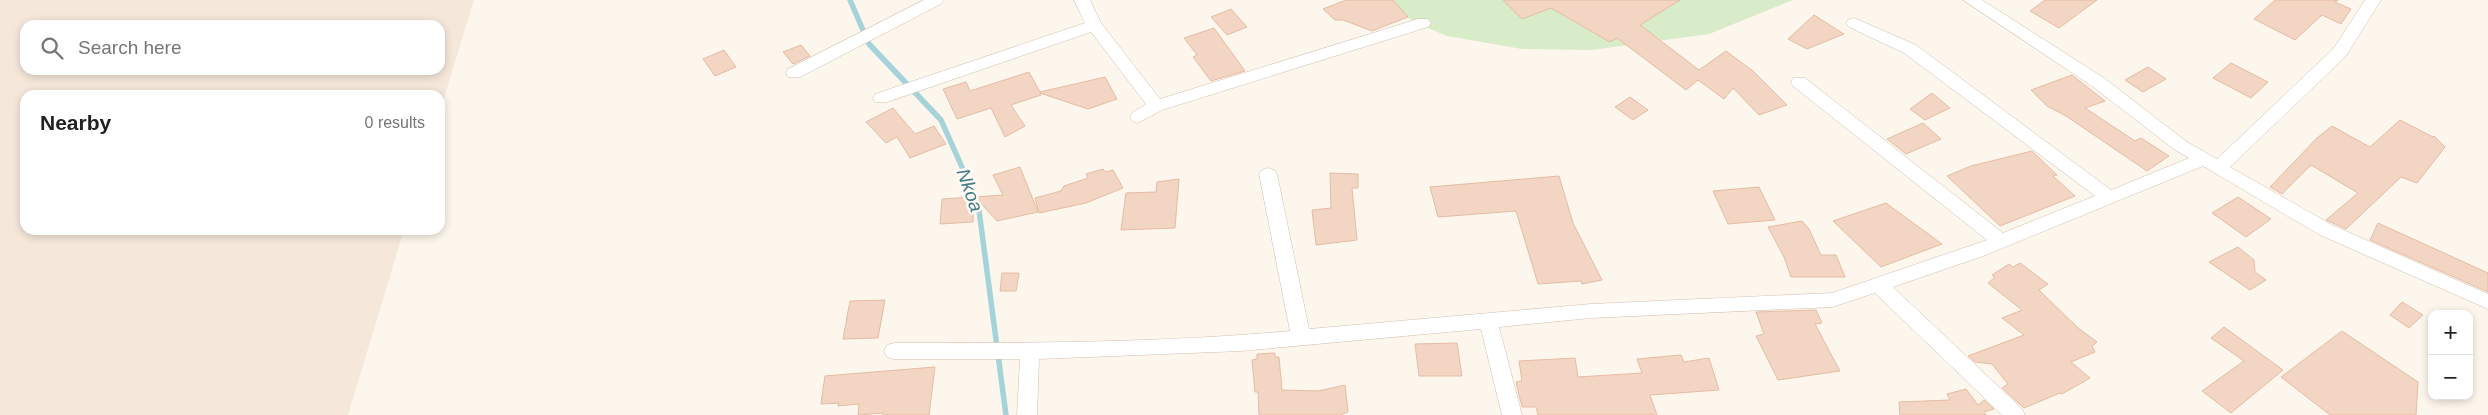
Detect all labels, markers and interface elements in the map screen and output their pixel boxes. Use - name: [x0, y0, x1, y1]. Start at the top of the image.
- search box: [20, 20, 445, 75]
- icon: search: [38, 34, 66, 62]
- text: Search here: [78, 37, 182, 58]
- text: Nearby: [40, 111, 111, 134]
- text: 0 results: [365, 114, 425, 131]
- water label: Nkoa: [953, 166, 987, 214]
- map controls: [2428, 310, 2473, 400]
- button: +: [2428, 310, 2473, 355]
- button: −: [2428, 355, 2473, 400]

